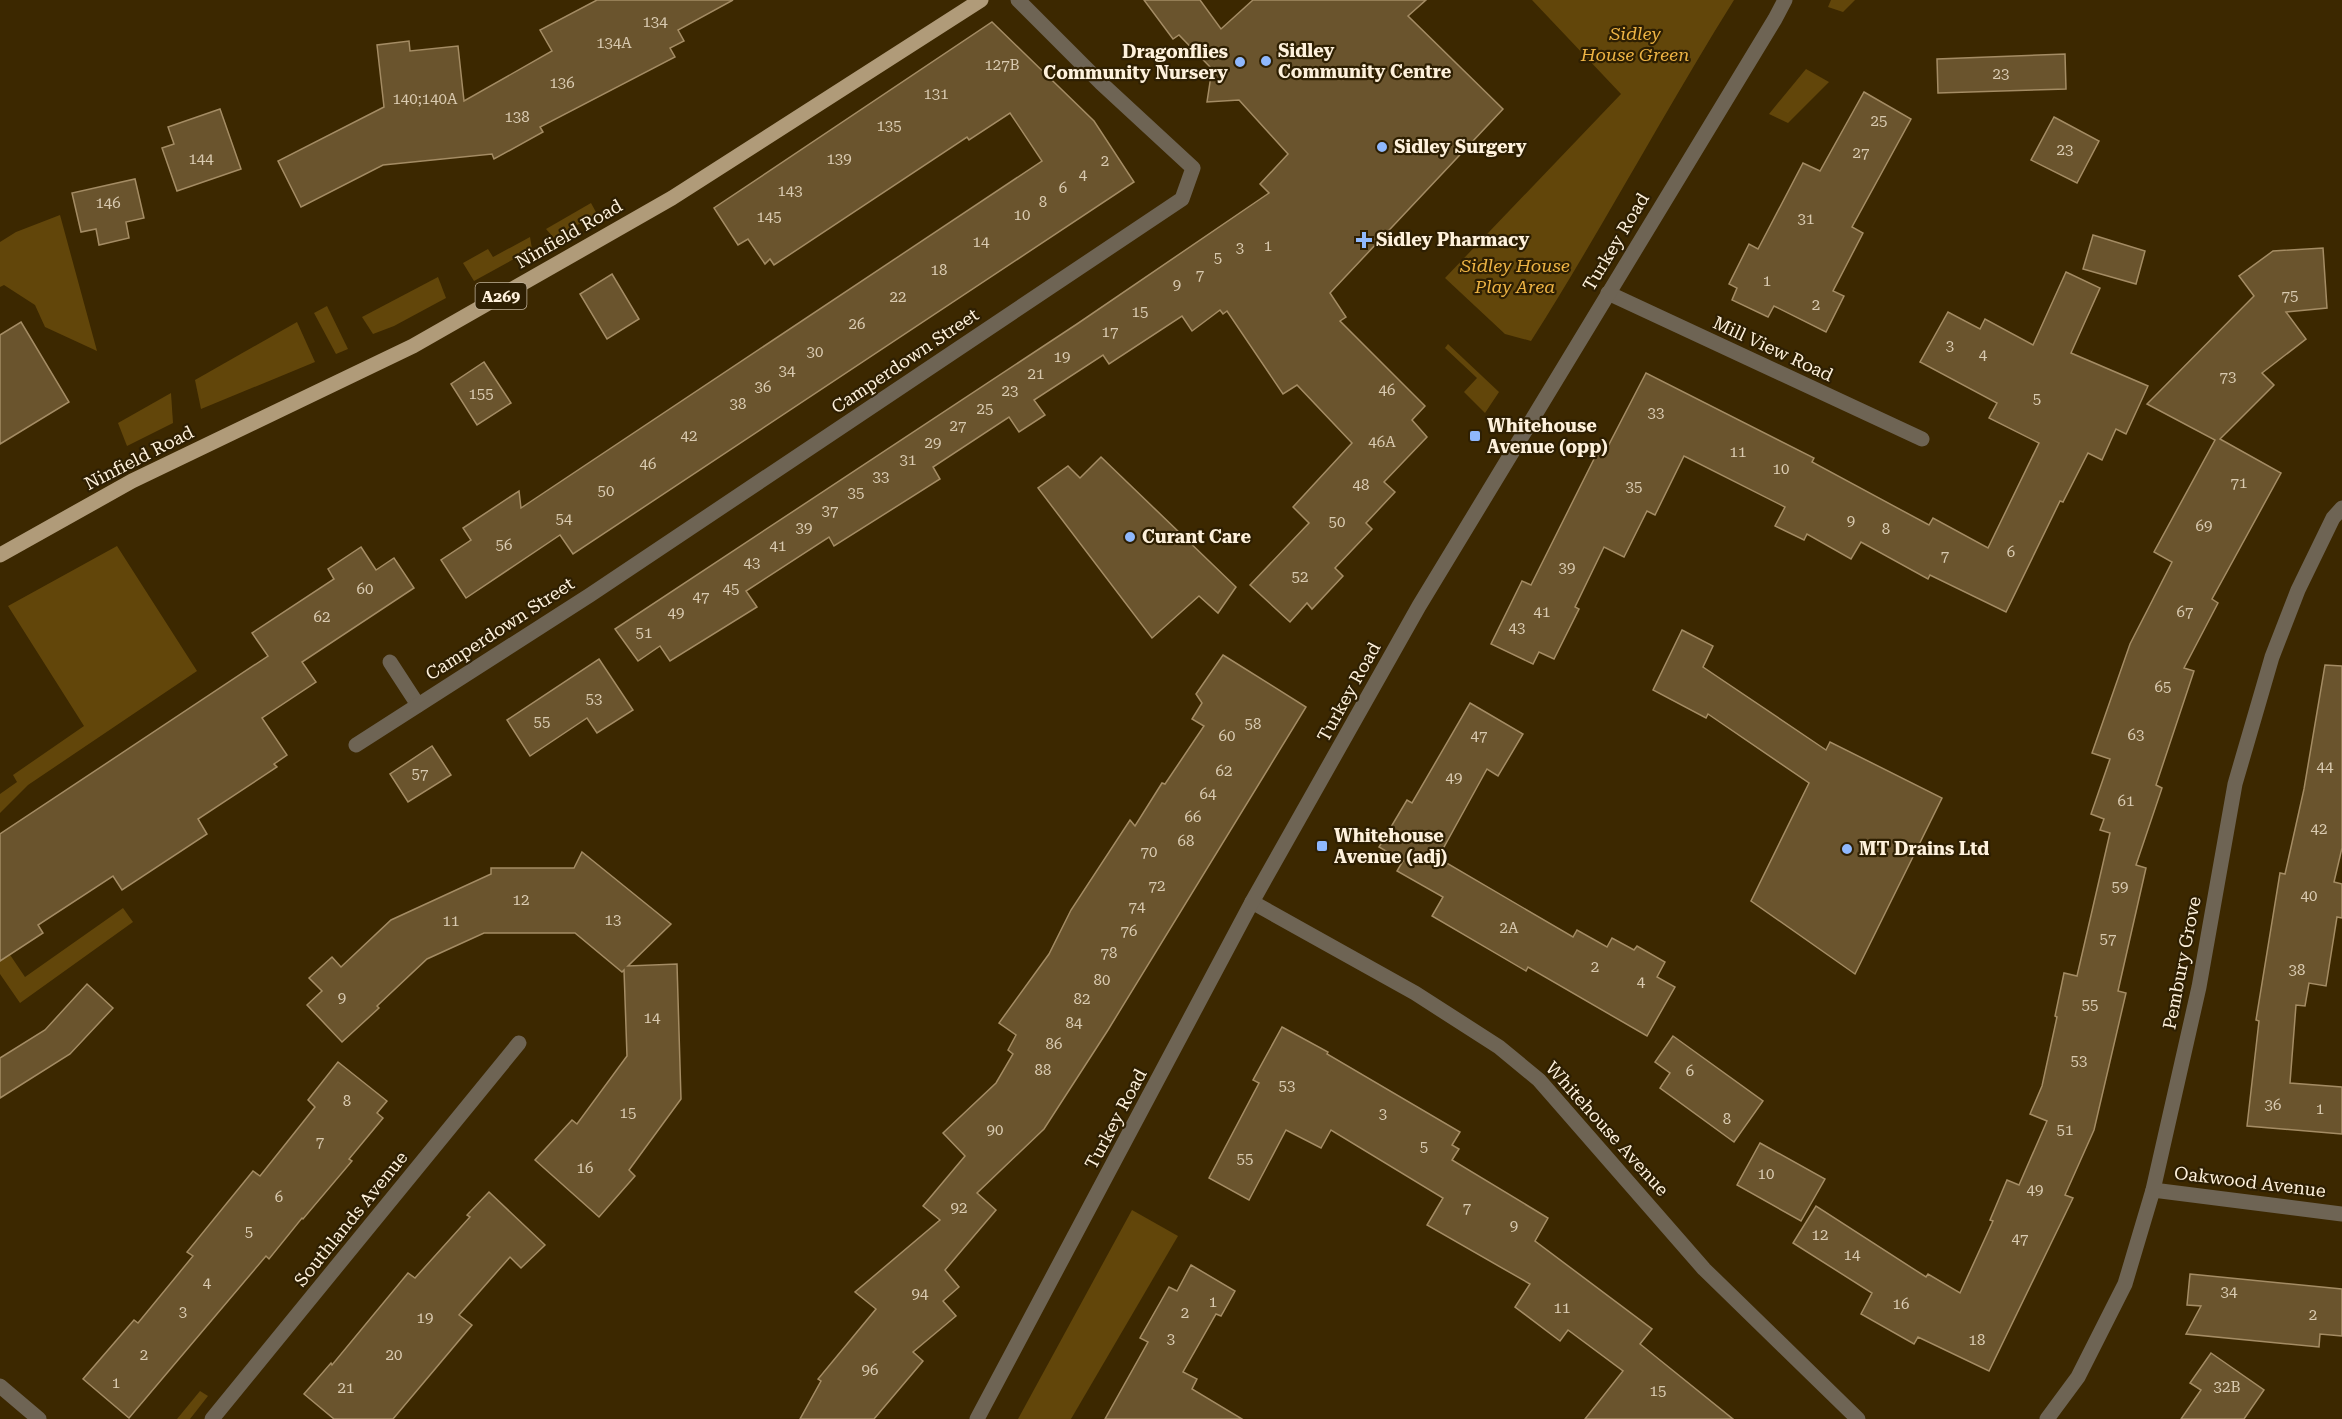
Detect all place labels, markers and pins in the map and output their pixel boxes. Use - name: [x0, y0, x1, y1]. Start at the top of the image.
- place label: Sidley Community Centre: [1278, 40, 1452, 82]
- place label: Dragonflies Community Nursery: [1043, 41, 1228, 83]
- marker: Sidley Community Centre: [1259, 54, 1273, 68]
- marker: Dragonflies Community Nursery: [1233, 55, 1247, 69]
- place label: Sidley Surgery: [1394, 136, 1527, 157]
- marker: Sidley Surgery: [1375, 140, 1389, 154]
- place label: Sidley Pharmacy: [1376, 229, 1529, 250]
- marker: Sidley Pharmacy: [1357, 233, 1371, 247]
- place label: Whitehouse Avenue (opp): [1487, 415, 1608, 457]
- marker: Whitehouse Avenue (opp): [1468, 429, 1482, 443]
- place label: Curant Care: [1142, 526, 1251, 547]
- marker: Curant Care: [1123, 530, 1137, 544]
- place label: Whitehouse Avenue (adj): [1334, 825, 1447, 867]
- place label: MT Drains Ltd: [1859, 838, 1989, 859]
- marker: Whitehouse Avenue (adj): [1315, 839, 1329, 853]
- marker: MT Drains Ltd: [1840, 842, 1854, 856]

